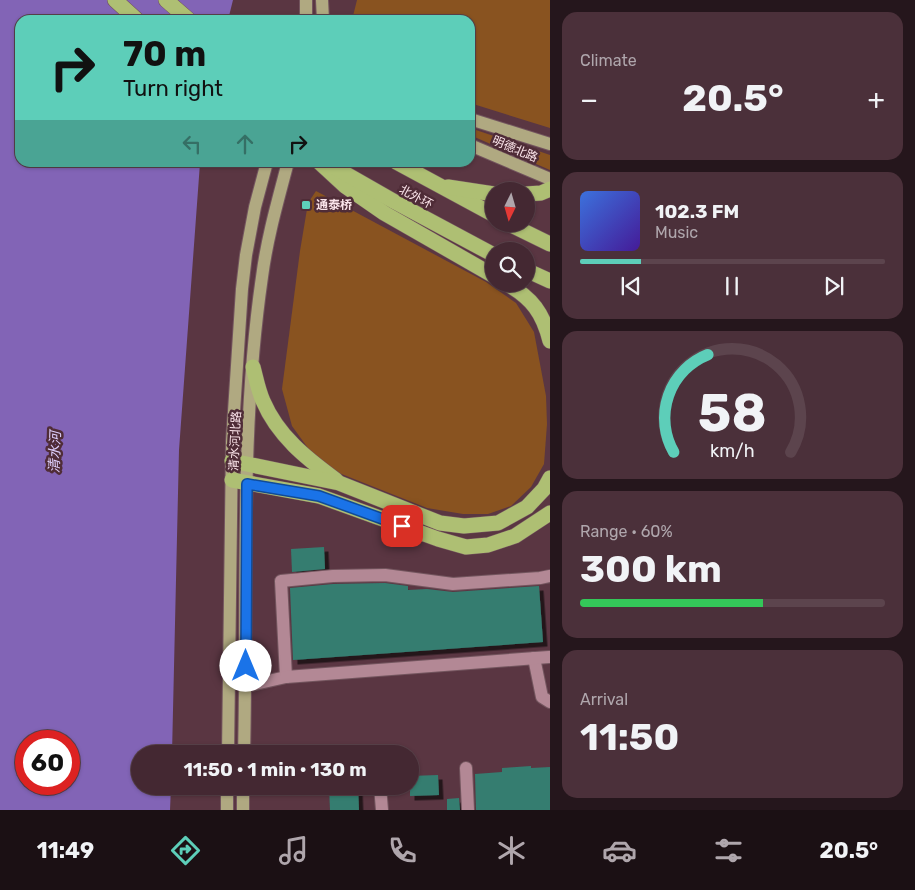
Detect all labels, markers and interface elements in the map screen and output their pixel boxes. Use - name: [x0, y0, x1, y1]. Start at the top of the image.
- text: 70 m: [123, 33, 206, 75]
- icon: right: [40, 35, 105, 100]
- text: Climate: [580, 51, 637, 70]
- text: Turn right: [123, 75, 223, 102]
- text: 20.5°: [682, 75, 784, 121]
- text: −: [580, 83, 598, 116]
- text: +: [868, 83, 885, 116]
- icon: left: [178, 130, 206, 158]
- icon: ahead: [231, 130, 259, 158]
- icon: right: [284, 130, 312, 158]
- street label: 明德北路: [490, 133, 540, 165]
- street label: 北外环: [397, 182, 435, 212]
- north arrow: [485, 182, 535, 232]
- map controls: [485, 182, 535, 292]
- place label: 通泰桥: [316, 198, 352, 212]
- marker: 通泰桥: [300, 199, 312, 211]
- text: 102.3 FM: [655, 200, 739, 223]
- text: Music: [655, 223, 698, 242]
- button: search: [485, 242, 535, 292]
- icon: previous: [617, 272, 645, 300]
- icon: pause: [718, 272, 746, 300]
- icon: next: [820, 272, 848, 300]
- text: 58: [698, 382, 767, 444]
- street label: 清水河北路: [226, 411, 244, 471]
- water label: 清水河: [46, 428, 64, 473]
- text: km/h: [710, 440, 755, 461]
- pin: [381, 505, 423, 547]
- icon: arrive: [388, 512, 416, 540]
- text: Range · 60%: [580, 522, 673, 541]
- text: 300 km: [580, 546, 722, 592]
- position arrow: [219, 639, 271, 691]
- text: Arrival: [580, 690, 628, 709]
- text: 11:50: [580, 714, 679, 760]
- speed limit sign: 60: [15, 730, 80, 795]
- text: 11:50 · 1 min · 130 m: [183, 758, 367, 781]
- icon: directions: [168, 833, 203, 868]
- icon: music: [276, 833, 311, 868]
- icon: phone: [385, 833, 420, 868]
- icon: climate: [494, 833, 529, 868]
- icon: car: [602, 833, 637, 868]
- icon: filters: [711, 833, 746, 868]
- text: 11:49: [37, 837, 94, 864]
- text: 20.5°: [820, 837, 878, 864]

